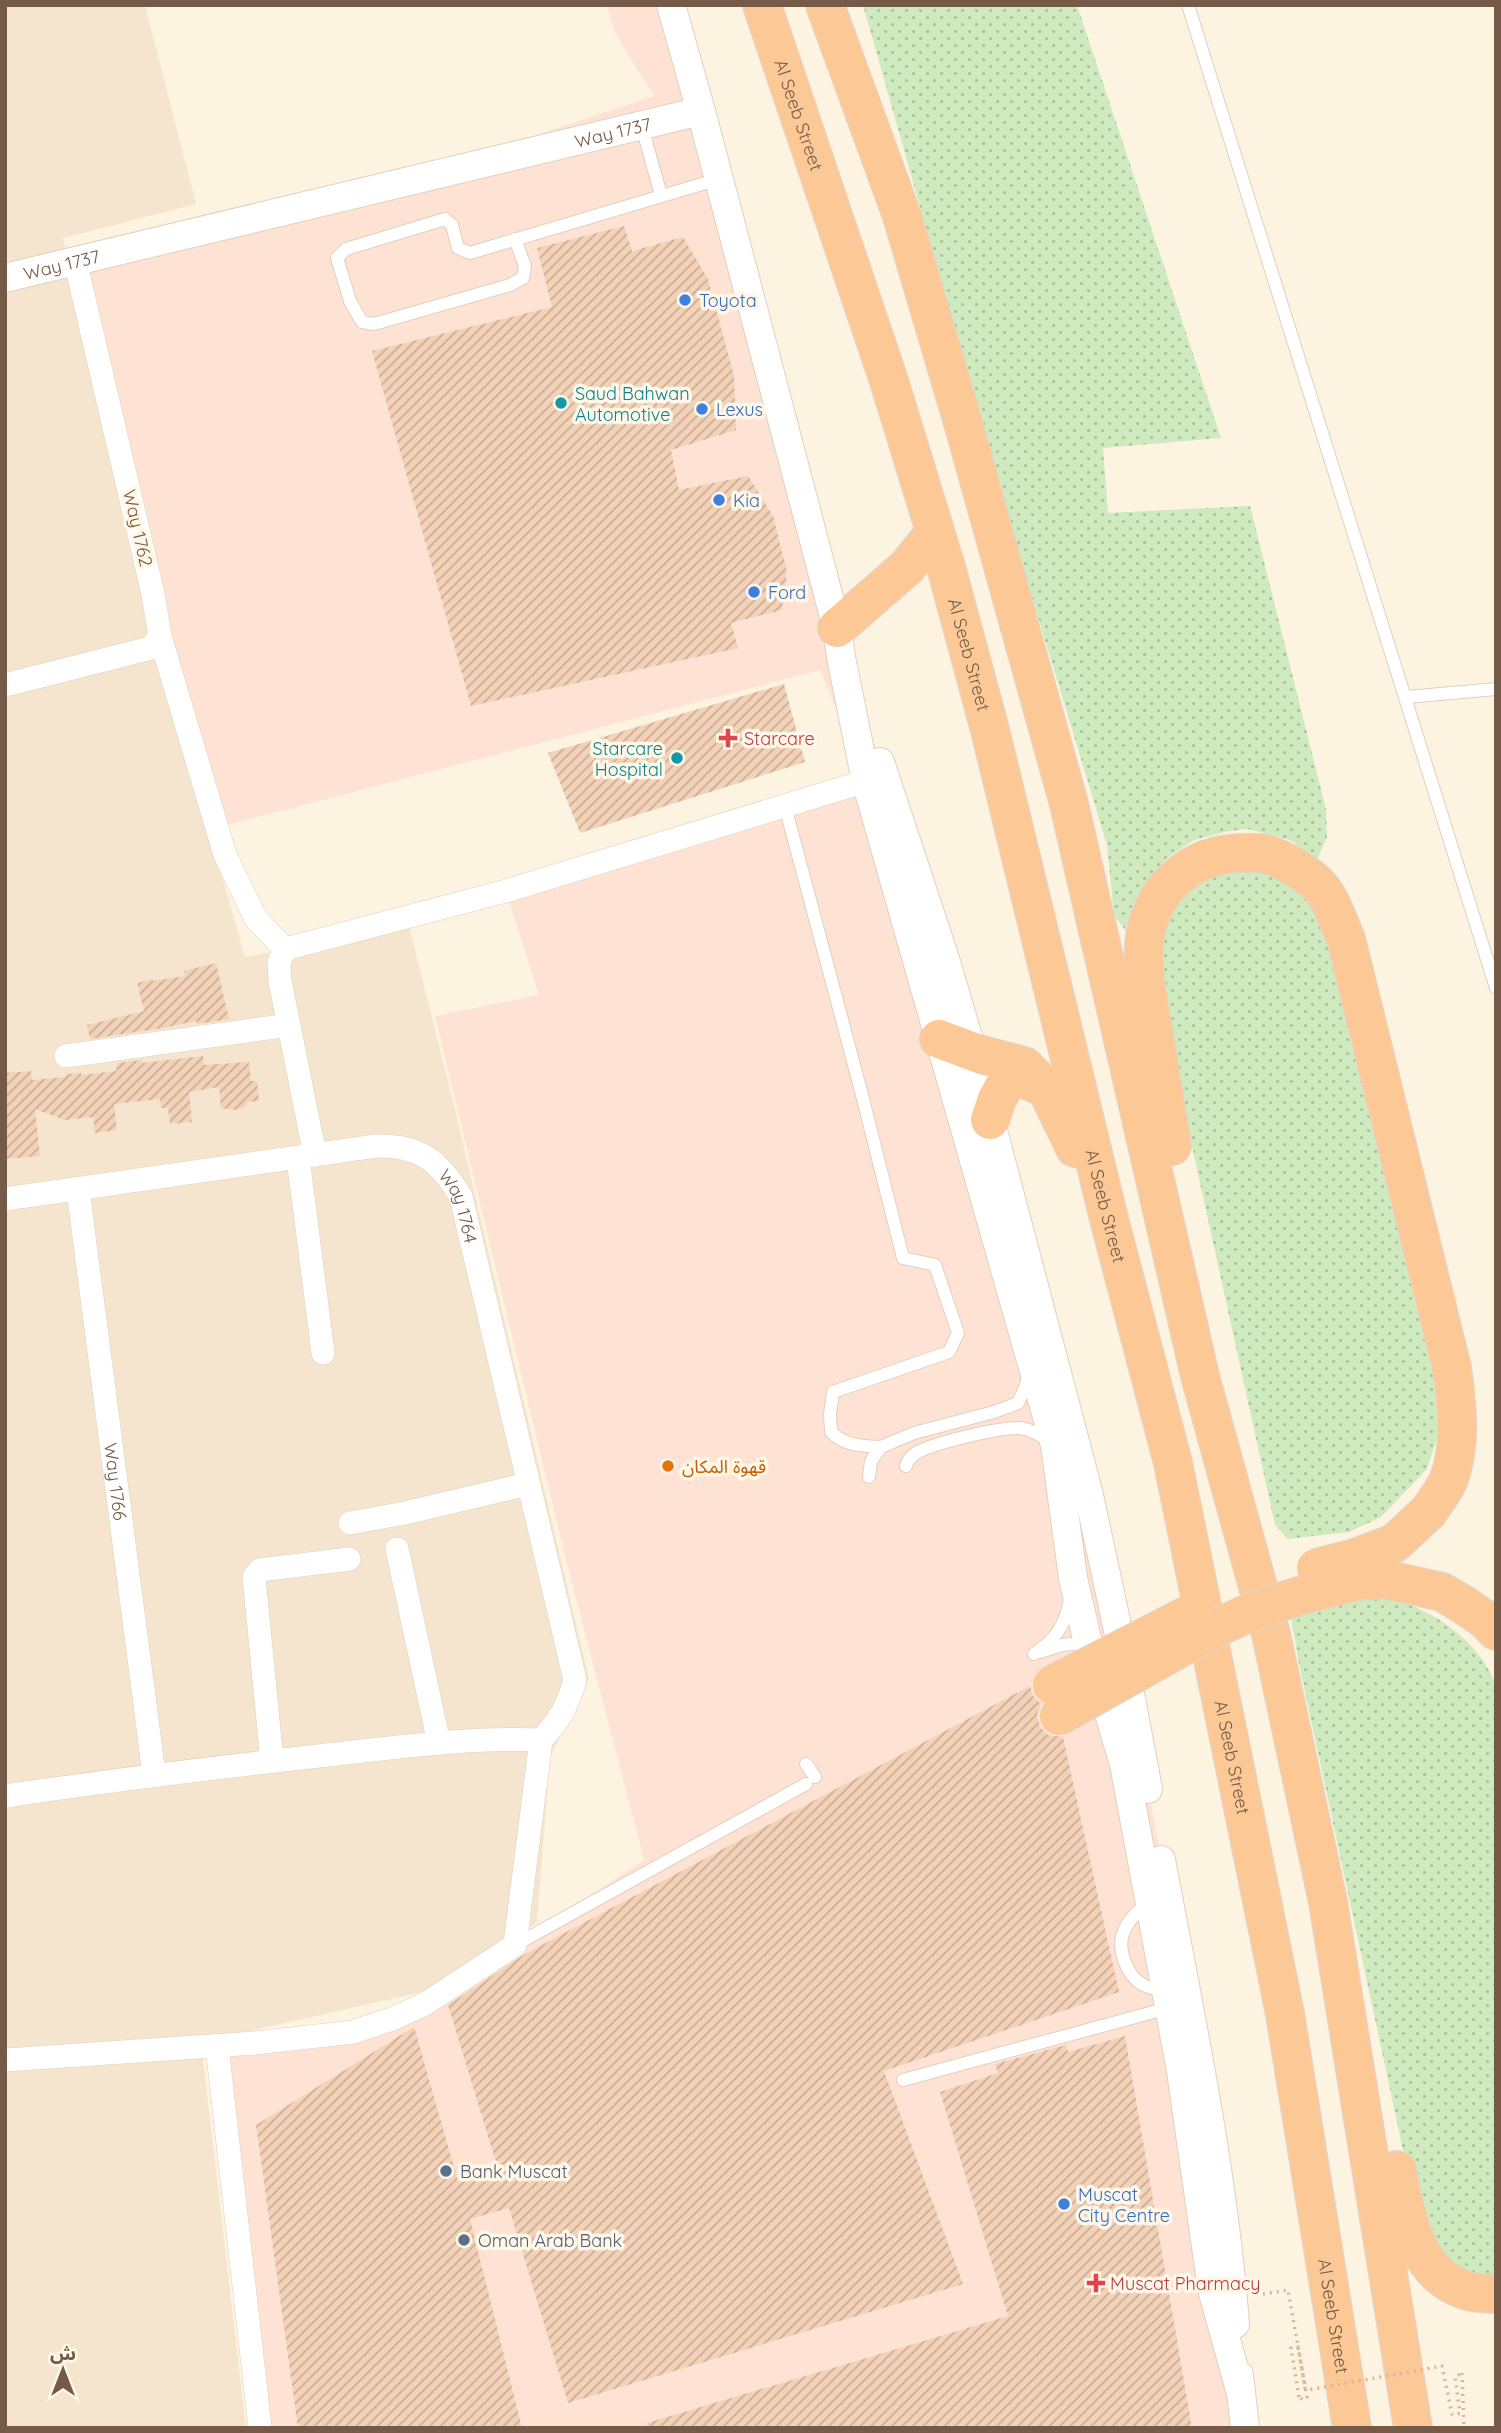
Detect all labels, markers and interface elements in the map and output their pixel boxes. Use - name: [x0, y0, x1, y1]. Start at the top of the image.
- street label: Al Seeb Street: [770, 56, 829, 174]
- street label: Way 1737: [572, 112, 653, 152]
- street label: Way 1737: [21, 244, 102, 285]
- place label: Toyota: [699, 289, 757, 312]
- marker: Toyota: [677, 292, 693, 308]
- place label: Saud Bahwan Automotive: [575, 382, 690, 426]
- marker: Saud Bahwan Automotive: [553, 395, 569, 411]
- place label: Lexus: [716, 398, 763, 421]
- marker: Lexus: [694, 401, 710, 417]
- street label: Way 1762: [118, 487, 158, 569]
- place label: Kia: [733, 489, 760, 512]
- marker: Kia: [711, 492, 727, 508]
- place label: Ford: [768, 581, 806, 604]
- marker: Ford: [746, 584, 762, 600]
- street label: Al Seeb Street: [943, 595, 996, 714]
- place label: Starcare: [744, 727, 815, 750]
- marker: Starcare: [718, 728, 738, 748]
- place label: Starcare Hospital: [592, 737, 663, 781]
- marker: Starcare Hospital: [669, 750, 685, 766]
- street label: Al Seeb Street: [1081, 1147, 1131, 1265]
- street label: Way 1764: [434, 1164, 483, 1245]
- street label: Way 1766: [99, 1441, 132, 1522]
- place label: قهوة المكان: [682, 1455, 766, 1478]
- marker: قهوة المكان: [660, 1458, 676, 1474]
- street label: Al Seeb Street: [1210, 1698, 1256, 1816]
- place label: Bank Muscat: [460, 2160, 567, 2183]
- marker: Bank Muscat: [438, 2163, 454, 2179]
- place label: Muscat City Centre: [1078, 2183, 1170, 2227]
- marker: Muscat City Centre: [1056, 2196, 1072, 2212]
- place label: Oman Arab Bank: [478, 2229, 622, 2252]
- marker: Oman Arab Bank: [456, 2232, 472, 2248]
- street label: Al Seeb Street: [1313, 2257, 1355, 2375]
- place label: Muscat Pharmacy: [1110, 2272, 1260, 2295]
- marker: Muscat Pharmacy: [1088, 2275, 1104, 2291]
- north arrow: [28, 2335, 98, 2405]
- text: ش: [50, 2341, 76, 2365]

